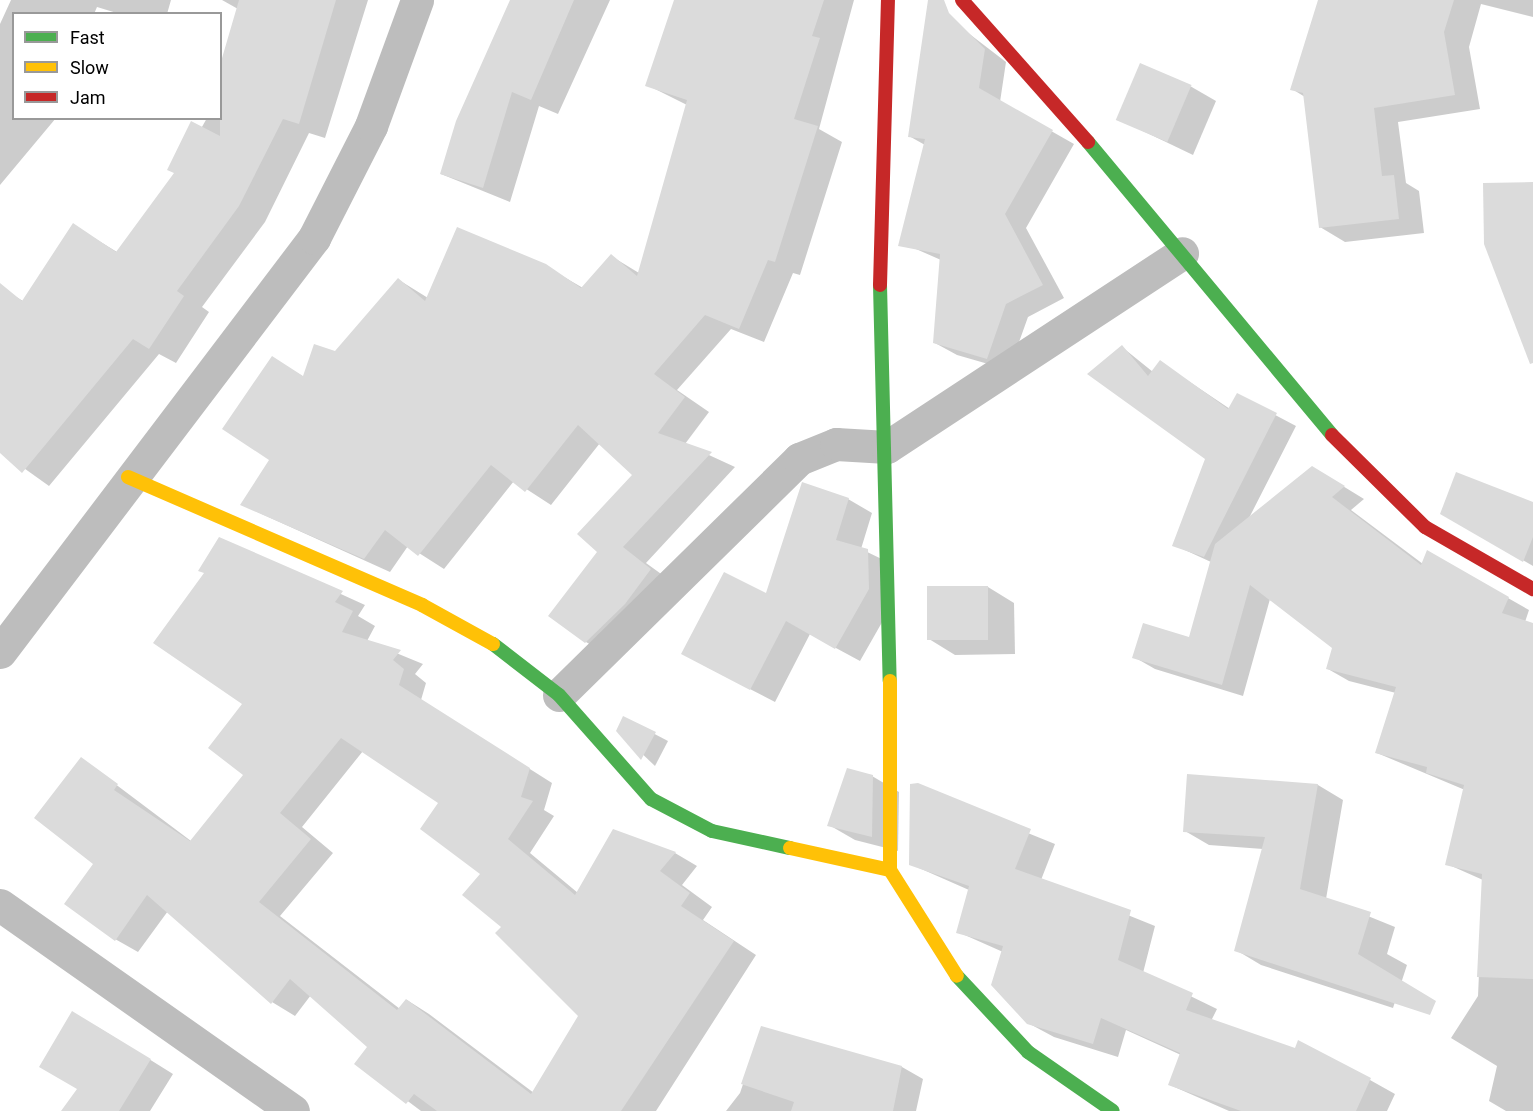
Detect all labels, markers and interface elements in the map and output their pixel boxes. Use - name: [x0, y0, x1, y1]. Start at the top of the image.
- legend: [12, 12, 222, 120]
- text: Fast: [70, 27, 105, 48]
- text: Slow: [70, 57, 109, 78]
- text: Jam: [70, 87, 106, 108]

